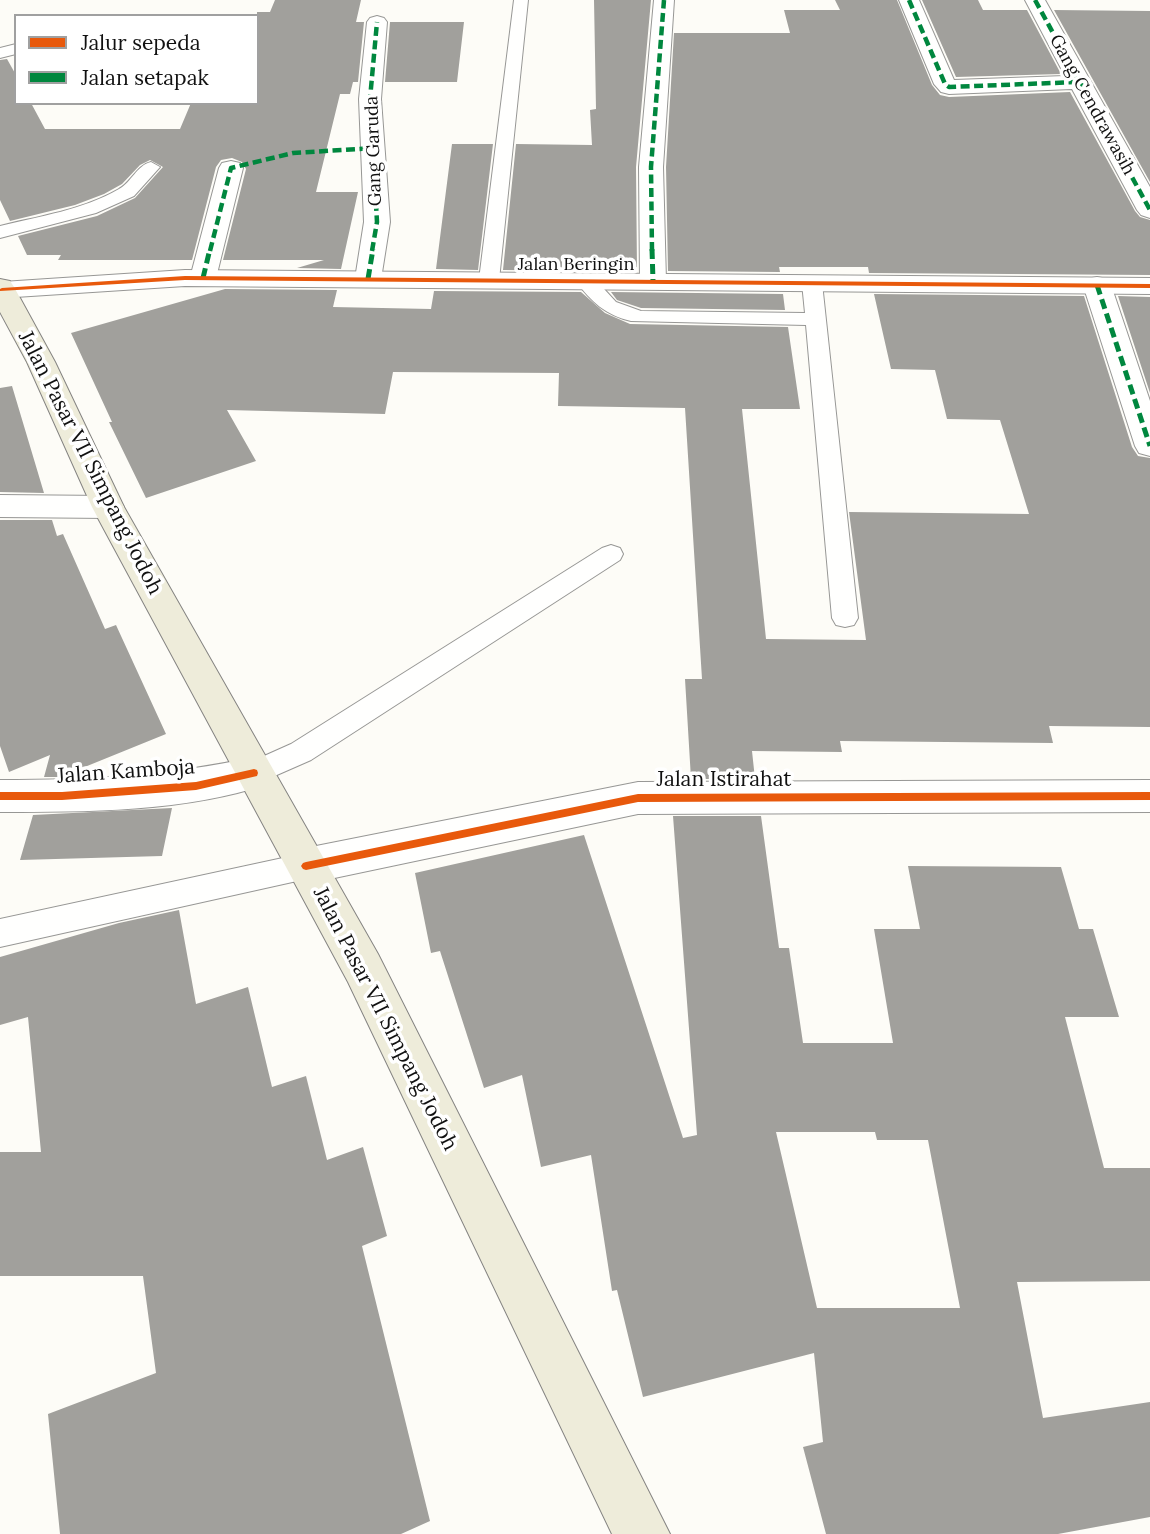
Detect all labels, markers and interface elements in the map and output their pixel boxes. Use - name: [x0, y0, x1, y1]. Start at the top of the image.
- legend: [14, 14, 259, 105]
- text: Jalur sepeda: [81, 29, 201, 56]
- street label: Gang Cendrawasih: [1044, 31, 1140, 179]
- text: Jalan setapak: [81, 64, 209, 91]
- street label: Gang Garuda: [361, 96, 387, 206]
- street label: Jalan Beringin: [518, 254, 634, 276]
- street label: Jalan Pasar VII Simpang Jodoh: [12, 327, 168, 599]
- street label: Jalan Kamboja: [56, 755, 196, 789]
- street label: Jalan Istirahat: [657, 767, 791, 793]
- street label: Jalan Pasar VII Simpang Jodoh: [307, 883, 463, 1155]

